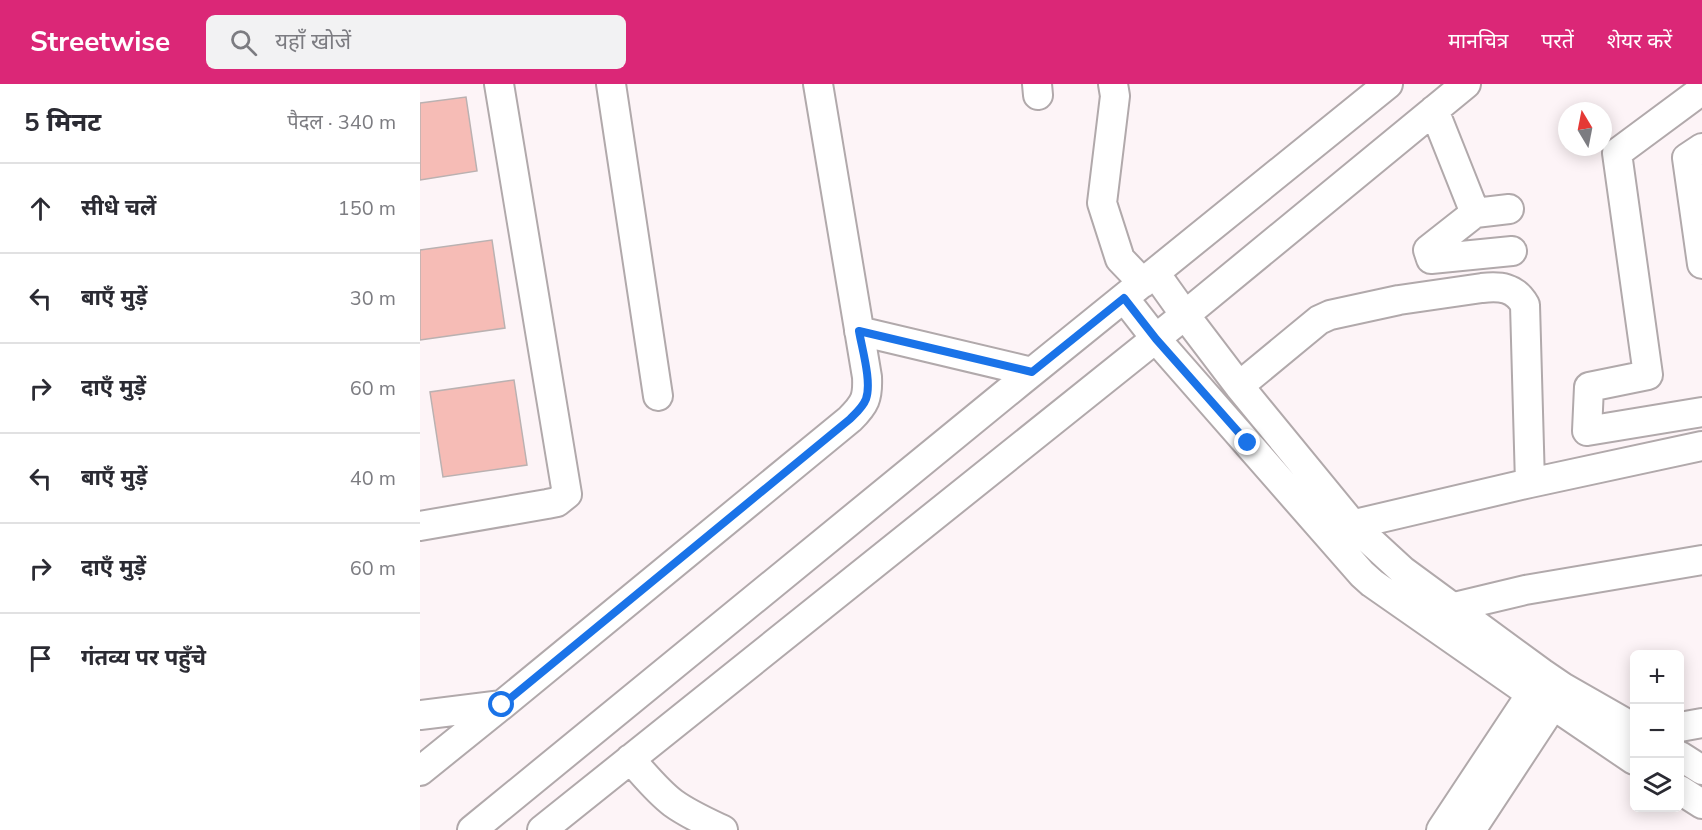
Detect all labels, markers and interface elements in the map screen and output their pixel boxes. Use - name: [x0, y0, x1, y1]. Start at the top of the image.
- search box: [206, 15, 626, 69]
- text: Streetwise: [30, 23, 170, 61]
- icon: search: [227, 26, 260, 59]
- text: यहाँ खोजें: [275, 27, 351, 57]
- text: मानचित्र: [1448, 27, 1508, 55]
- text: परतें: [1541, 27, 1574, 55]
- text: शेयर करें: [1607, 27, 1672, 55]
- north arrow: [1558, 102, 1612, 156]
- text: 5 मिनट: [24, 105, 101, 140]
- text: पैदल · 340 m: [287, 109, 396, 136]
- icon: ahead: [24, 192, 57, 225]
- text: सीधे चलें: [81, 193, 156, 223]
- text: 150 m: [338, 195, 396, 222]
- icon: left: [24, 282, 57, 315]
- text: बाएँ मुड़ें: [81, 283, 147, 313]
- text: 30 m: [350, 285, 396, 312]
- icon: right: [24, 372, 57, 405]
- text: दाएँ मुड़ें: [81, 373, 146, 403]
- text: 60 m: [350, 375, 396, 402]
- route end: [1234, 429, 1260, 455]
- icon: left: [24, 462, 57, 495]
- text: बाएँ मुड़ें: [81, 463, 147, 493]
- text: 40 m: [350, 465, 396, 492]
- icon: right: [24, 552, 57, 585]
- text: दाएँ मुड़ें: [81, 553, 146, 583]
- text: 60 m: [350, 555, 396, 582]
- icon: arrive: [24, 642, 57, 675]
- text: गंतव्य पर पहुँचे: [81, 643, 206, 673]
- map controls: [1630, 650, 1684, 812]
- button: +: [1630, 650, 1684, 704]
- route start: [488, 691, 514, 717]
- button: −: [1630, 704, 1684, 758]
- button: layers: [1630, 758, 1684, 812]

